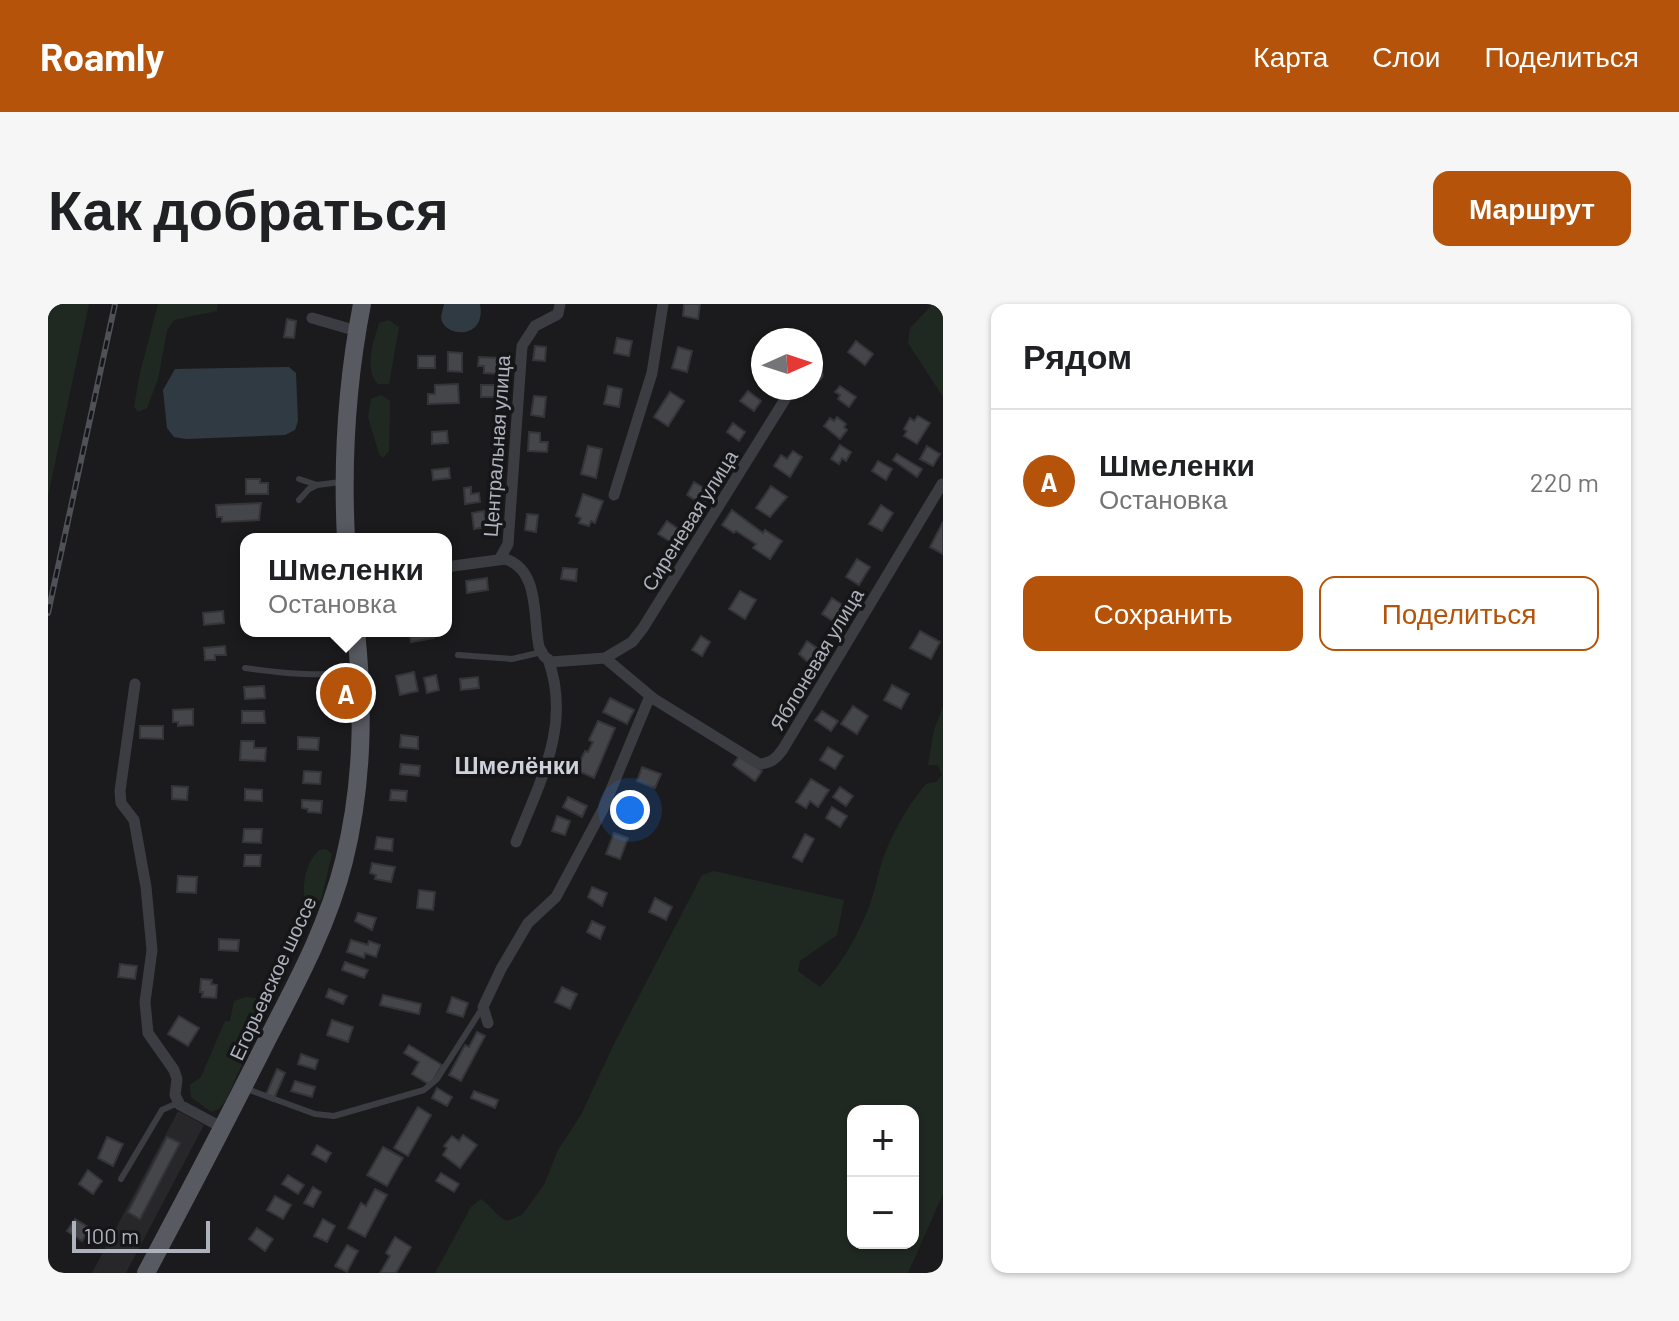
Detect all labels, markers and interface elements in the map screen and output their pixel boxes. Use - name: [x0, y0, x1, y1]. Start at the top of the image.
- text: Roamly: [40, 33, 164, 79]
- text: Карта: [1253, 39, 1328, 73]
- text: Слои: [1372, 39, 1440, 73]
- text: Поделиться: [1484, 39, 1639, 73]
- button: Маршрут: [1433, 171, 1631, 246]
- text: Как добраться: [48, 174, 449, 241]
- north arrow: [751, 328, 823, 400]
- text: Рядом: [1023, 335, 1132, 376]
- street label: Центральная улица: [478, 353, 514, 538]
- street label: Сиреневая улица: [636, 444, 742, 595]
- text: Шмеленки: [1099, 446, 1255, 482]
- text: A: [1040, 466, 1058, 497]
- text: 220 m: [1530, 466, 1599, 497]
- text: Остановка: [1099, 483, 1227, 514]
- popup: [240, 533, 452, 637]
- text: Шмеленки: [268, 550, 424, 586]
- button: Сохранить: [1023, 576, 1303, 651]
- button: Поделиться: [1319, 576, 1599, 651]
- street label: Яблоневая улица: [764, 583, 868, 734]
- text: Остановка: [268, 587, 396, 618]
- pin: A: [320, 663, 372, 723]
- district label: Шмелёнки: [454, 750, 580, 779]
- your location: [610, 790, 650, 830]
- street label: Егорьевское шоссе: [224, 892, 320, 1064]
- map controls: [847, 1105, 919, 1249]
- button: +: [847, 1105, 919, 1177]
- button: −: [847, 1177, 919, 1249]
- scale bar: [72, 1217, 210, 1253]
- text: 100 m: [84, 1222, 139, 1248]

